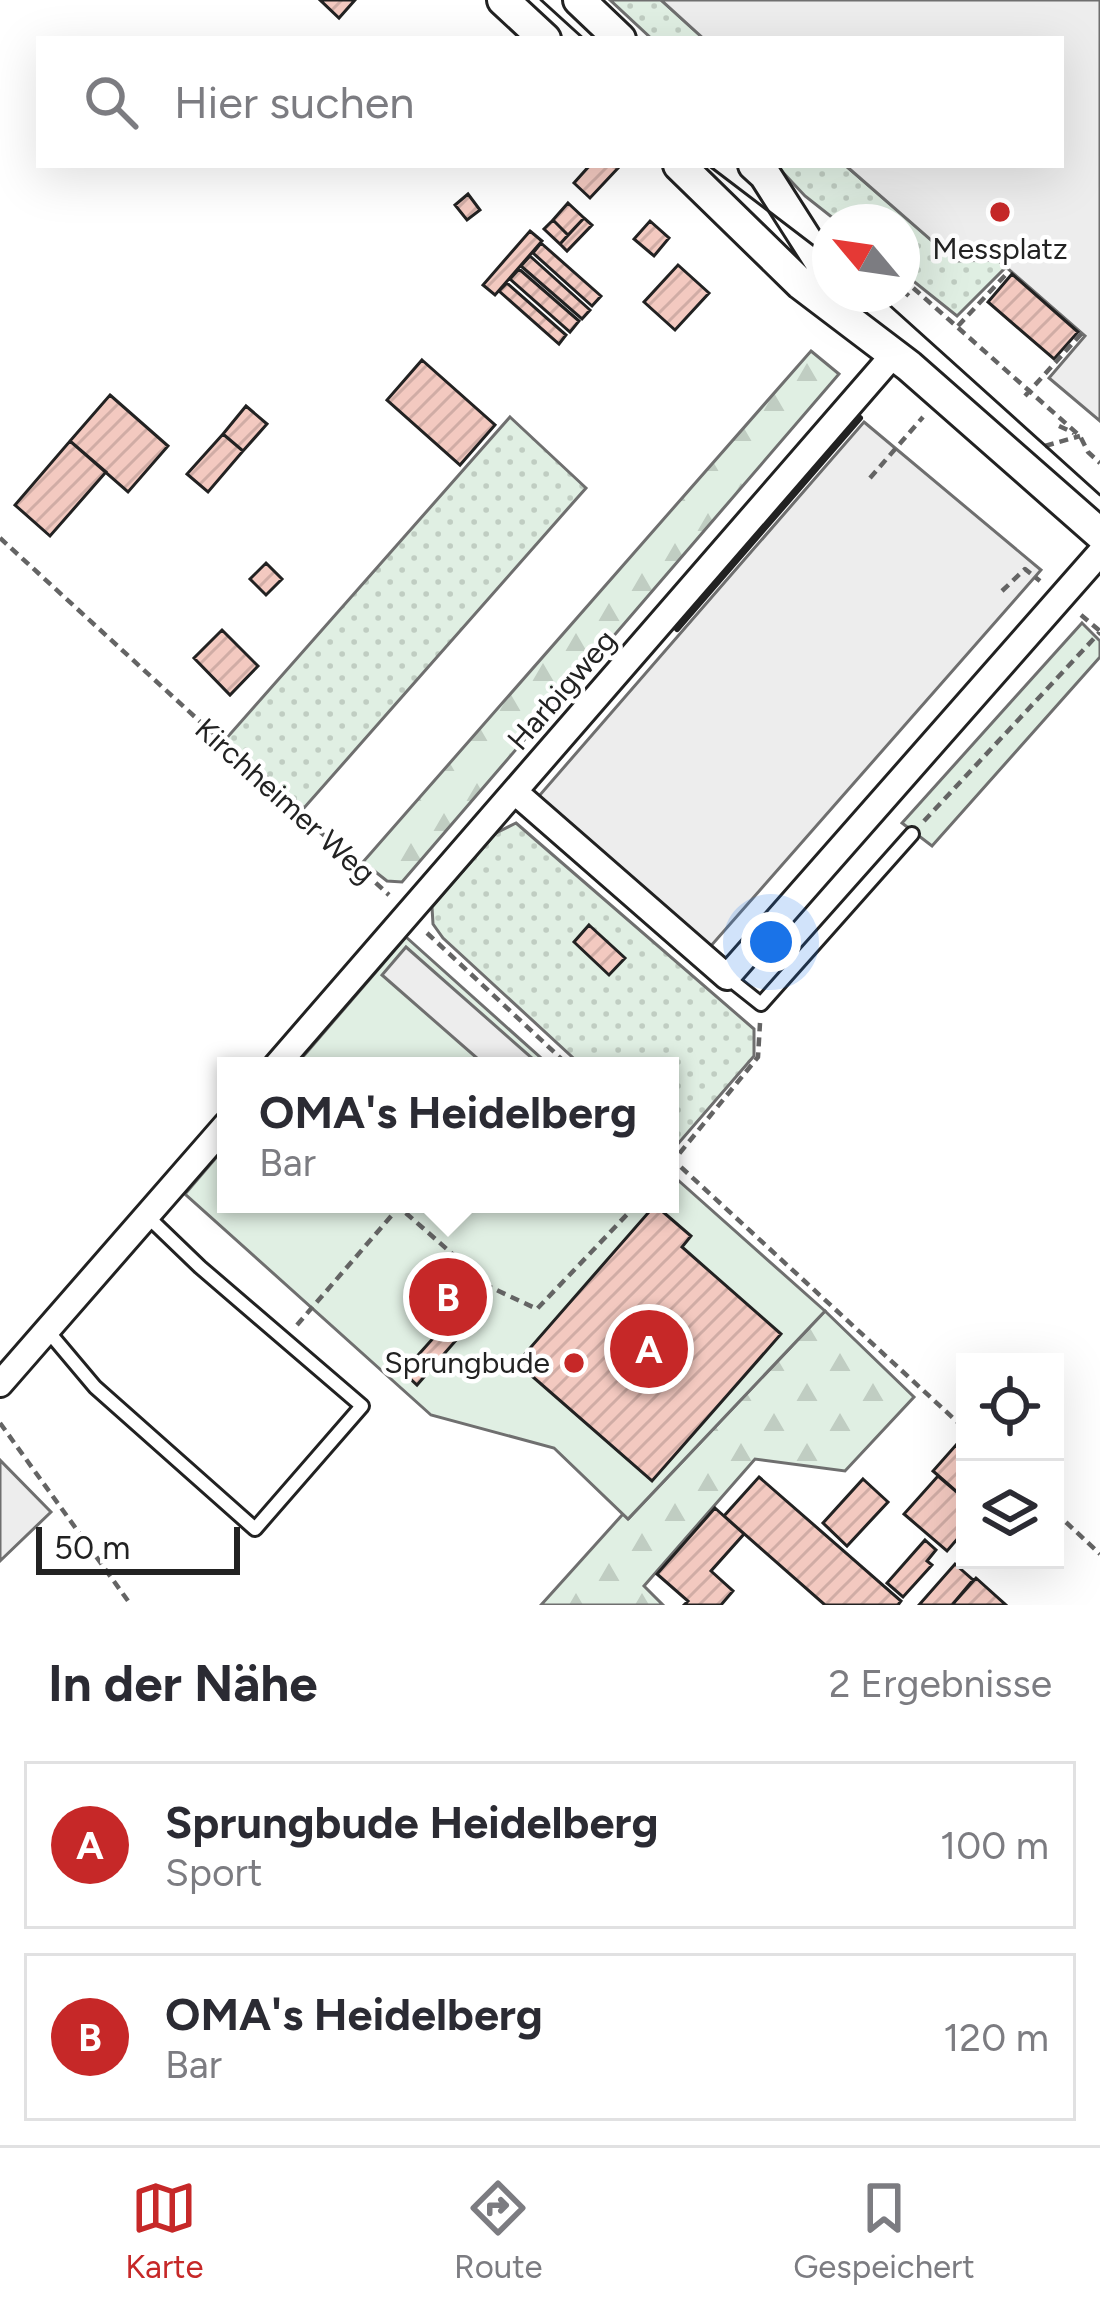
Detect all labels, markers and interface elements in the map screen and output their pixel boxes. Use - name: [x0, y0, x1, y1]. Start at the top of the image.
- search box: [36, 36, 1064, 168]
- icon: search: [78, 69, 144, 135]
- text: Hier suchen: [174, 75, 414, 129]
- marker: Messplatz: [987, 199, 1013, 225]
- north arrow: [812, 204, 920, 312]
- place label: Messplatz: [932, 230, 1068, 267]
- street label: Harbigweg: [499, 622, 624, 757]
- street label: Kirchheimer Weg: [188, 710, 383, 891]
- your location: [741, 912, 801, 972]
- popup: [217, 1057, 679, 1213]
- text: OMA's Heidelberg: [259, 1085, 637, 1139]
- text: Bar: [259, 1139, 316, 1186]
- pin: B: [409, 1252, 487, 1342]
- pin: A: [610, 1304, 688, 1394]
- place label: Sprungbude: [384, 1344, 550, 1381]
- marker: Sprungbude: [561, 1350, 587, 1376]
- map controls: [956, 1353, 1064, 1569]
- button: locate: [956, 1353, 1064, 1461]
- button: layers: [956, 1461, 1064, 1569]
- scale bar: [36, 1521, 240, 1574]
- text: 50 m: [54, 1528, 130, 1567]
- text: In der Nähe: [48, 1653, 318, 1714]
- text: 2 Ergebnisse: [829, 1660, 1052, 1707]
- text: Sprungbude Heidelberg: [165, 1795, 658, 1849]
- text: A: [76, 1822, 104, 1869]
- text: 100 m: [940, 1822, 1049, 1869]
- text: Sport: [165, 1849, 263, 1896]
- text: OMA's Heidelberg: [165, 1987, 543, 2041]
- text: B: [78, 2014, 102, 2061]
- text: 120 m: [943, 2014, 1049, 2061]
- text: Bar: [165, 2041, 222, 2088]
- tab: Karte: [125, 2175, 204, 2286]
- tab: Route: [454, 2175, 543, 2286]
- tab: Gespeichert: [793, 2175, 975, 2286]

